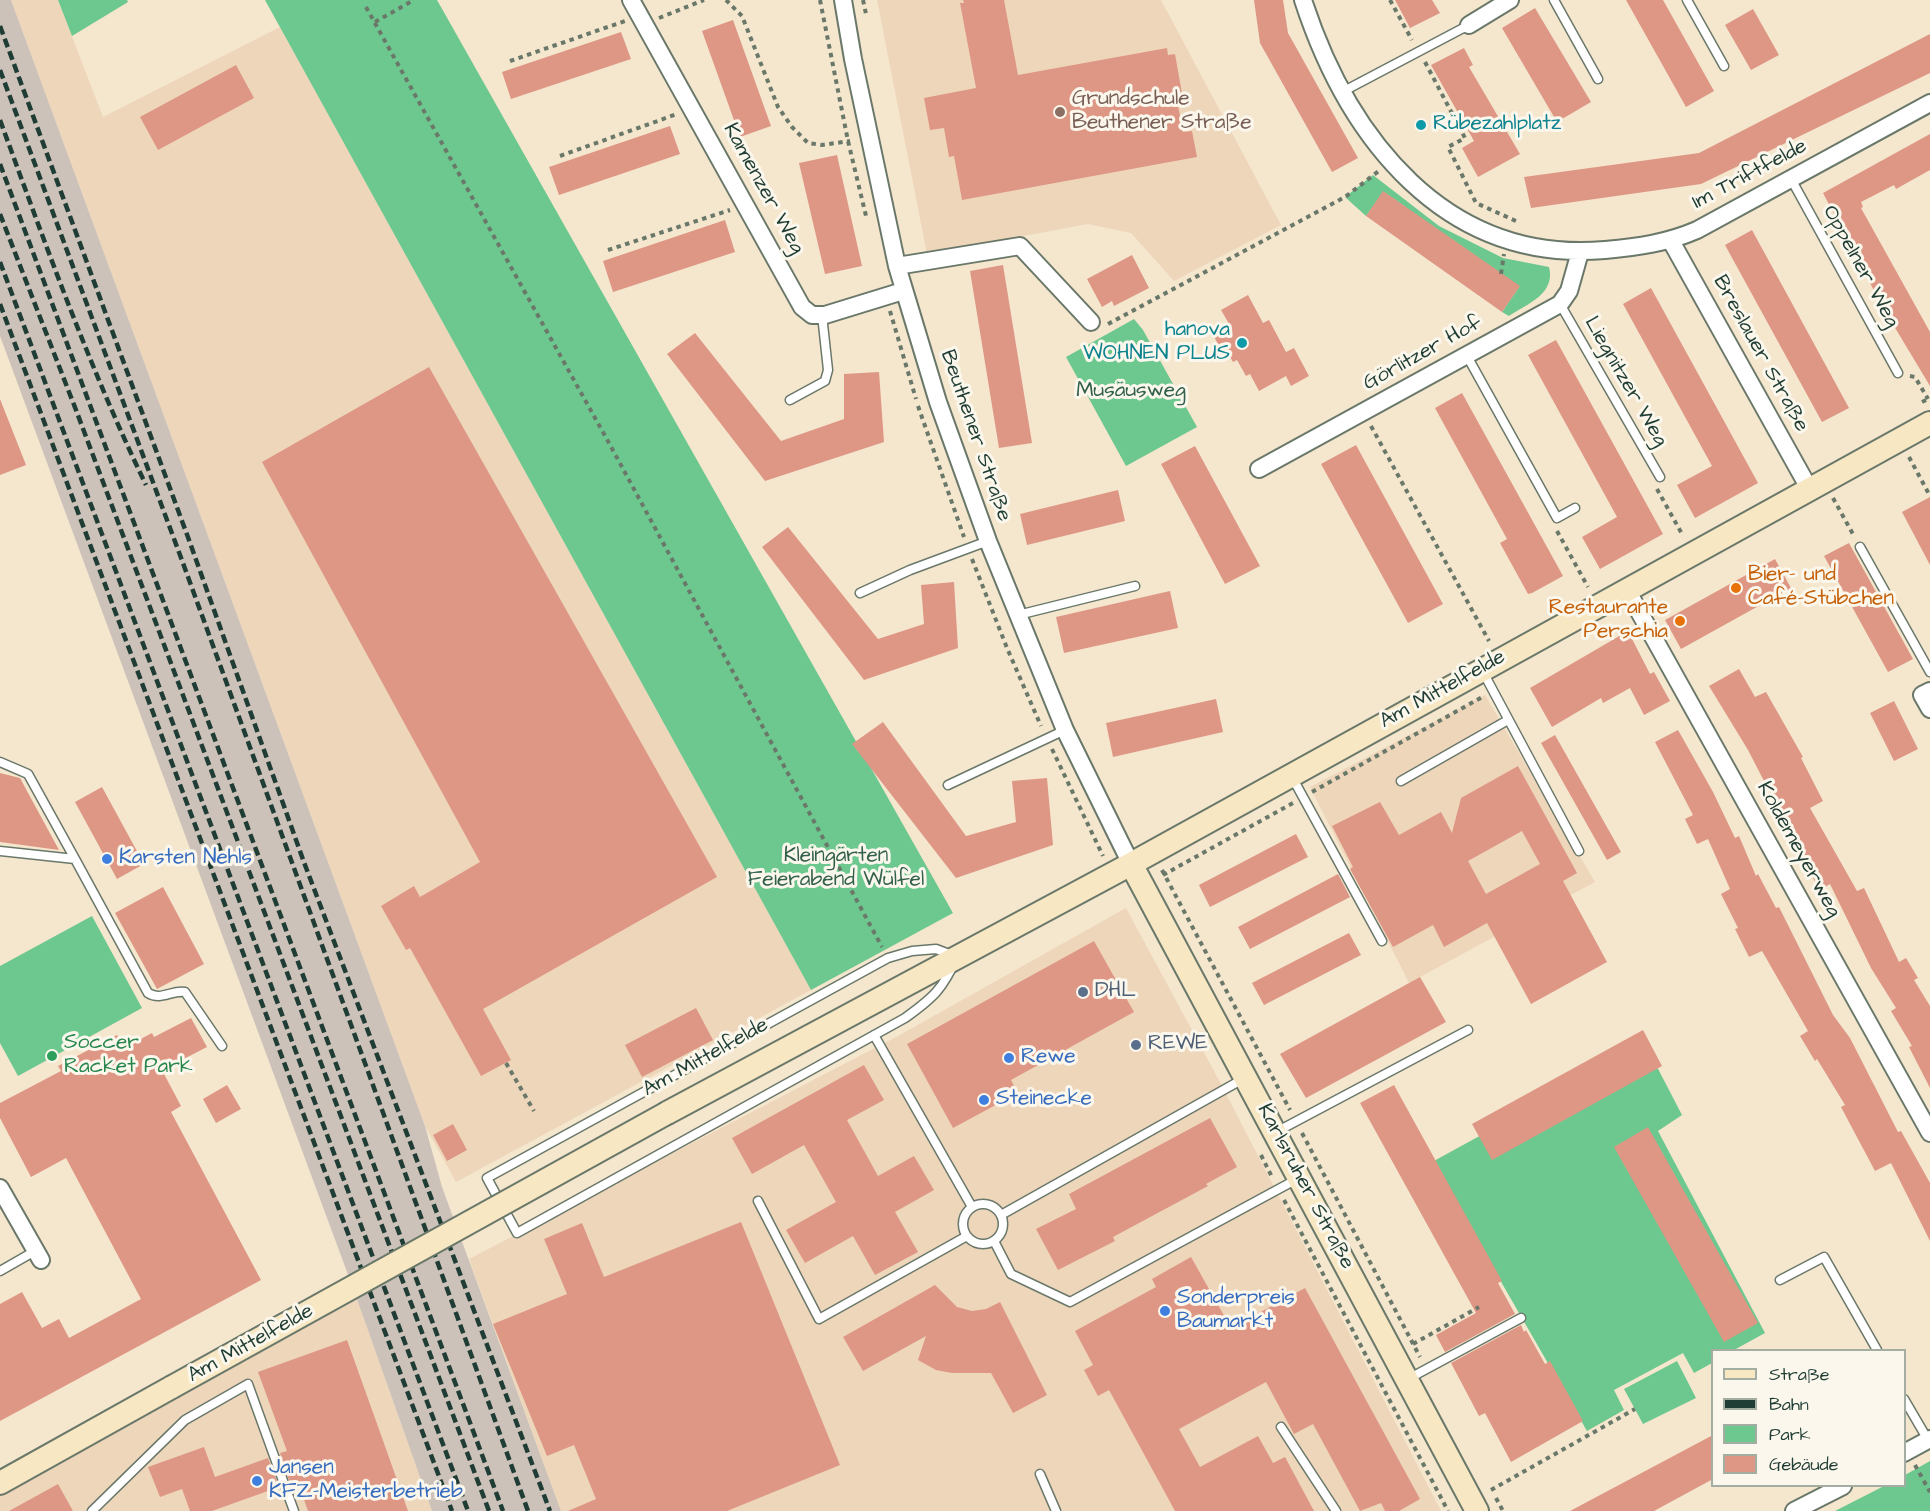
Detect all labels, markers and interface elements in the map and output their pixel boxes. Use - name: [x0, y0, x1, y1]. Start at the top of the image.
- place label: Grundschule Beuthener Straße: [1072, 87, 1252, 137]
- marker: Grundschule Beuthener Straße: [1053, 105, 1067, 119]
- place label: Rübezahlplatz: [1433, 112, 1561, 138]
- marker: Rübezahlplatz: [1414, 118, 1428, 132]
- street label: Kamenzer Weg: [717, 119, 809, 259]
- street label: Im Triftfelde: [1688, 134, 1812, 216]
- street label: Oppelner Weg: [1816, 201, 1904, 333]
- street label: Breslauer Straße: [1707, 271, 1813, 437]
- street label: Görlitzer Hof: [1359, 311, 1487, 397]
- street label: Liegnitzer Weg: [1578, 313, 1672, 451]
- place label: hanova WOHNEN PLUS: [1083, 318, 1230, 368]
- marker: hanova WOHNEN PLUS: [1235, 336, 1249, 350]
- street label: Beuthener Straße: [934, 347, 1016, 525]
- park label: Musäusweg: [1076, 379, 1186, 405]
- place label: Bier- und Café-Stübchen: [1748, 563, 1894, 613]
- marker: Bier- und Café-Stübchen: [1729, 581, 1743, 595]
- place label: Restaurante Perschia: [1549, 596, 1668, 646]
- marker: Restaurante Perschia: [1673, 614, 1687, 628]
- street label: Am Mittelfelde: [1376, 645, 1510, 735]
- street label: Koldemeyerweg: [1750, 778, 1846, 922]
- park label: Kleingärten Feierabend Wülfel: [748, 844, 924, 894]
- place label: Karsten Nehls: [119, 846, 252, 872]
- marker: Karsten Nehls: [100, 852, 114, 866]
- place label: DHL: [1095, 979, 1136, 1005]
- marker: DHL: [1076, 985, 1090, 999]
- street label: Am Mittelfelde: [639, 1013, 773, 1103]
- place label: Soccer Racket Park: [64, 1031, 193, 1081]
- place label: REWE: [1148, 1032, 1208, 1058]
- marker: REWE: [1129, 1038, 1143, 1052]
- place label: Rewe: [1021, 1045, 1076, 1071]
- marker: Soccer Racket Park: [45, 1049, 59, 1063]
- marker: Rewe: [1002, 1051, 1016, 1065]
- place label: Steinecke: [996, 1087, 1092, 1113]
- marker: Steinecke: [977, 1093, 991, 1107]
- street label: Karlsruher Straße: [1251, 1100, 1359, 1274]
- place label: Sonderpreis Baumarkt: [1177, 1286, 1295, 1336]
- street label: Am Mittelfelde: [184, 1299, 318, 1389]
- marker: Sonderpreis Baumarkt: [1158, 1304, 1172, 1318]
- legend: [1711, 1349, 1906, 1487]
- text: Straße: [1769, 1362, 1829, 1387]
- text: Bahn: [1769, 1392, 1809, 1417]
- text: Park: [1769, 1422, 1811, 1447]
- text: Gebäude: [1769, 1452, 1839, 1477]
- place label: Jansen KFZ-Meisterbetrieb: [269, 1456, 463, 1506]
- marker: Jansen KFZ-Meisterbetrieb: [250, 1474, 264, 1488]

